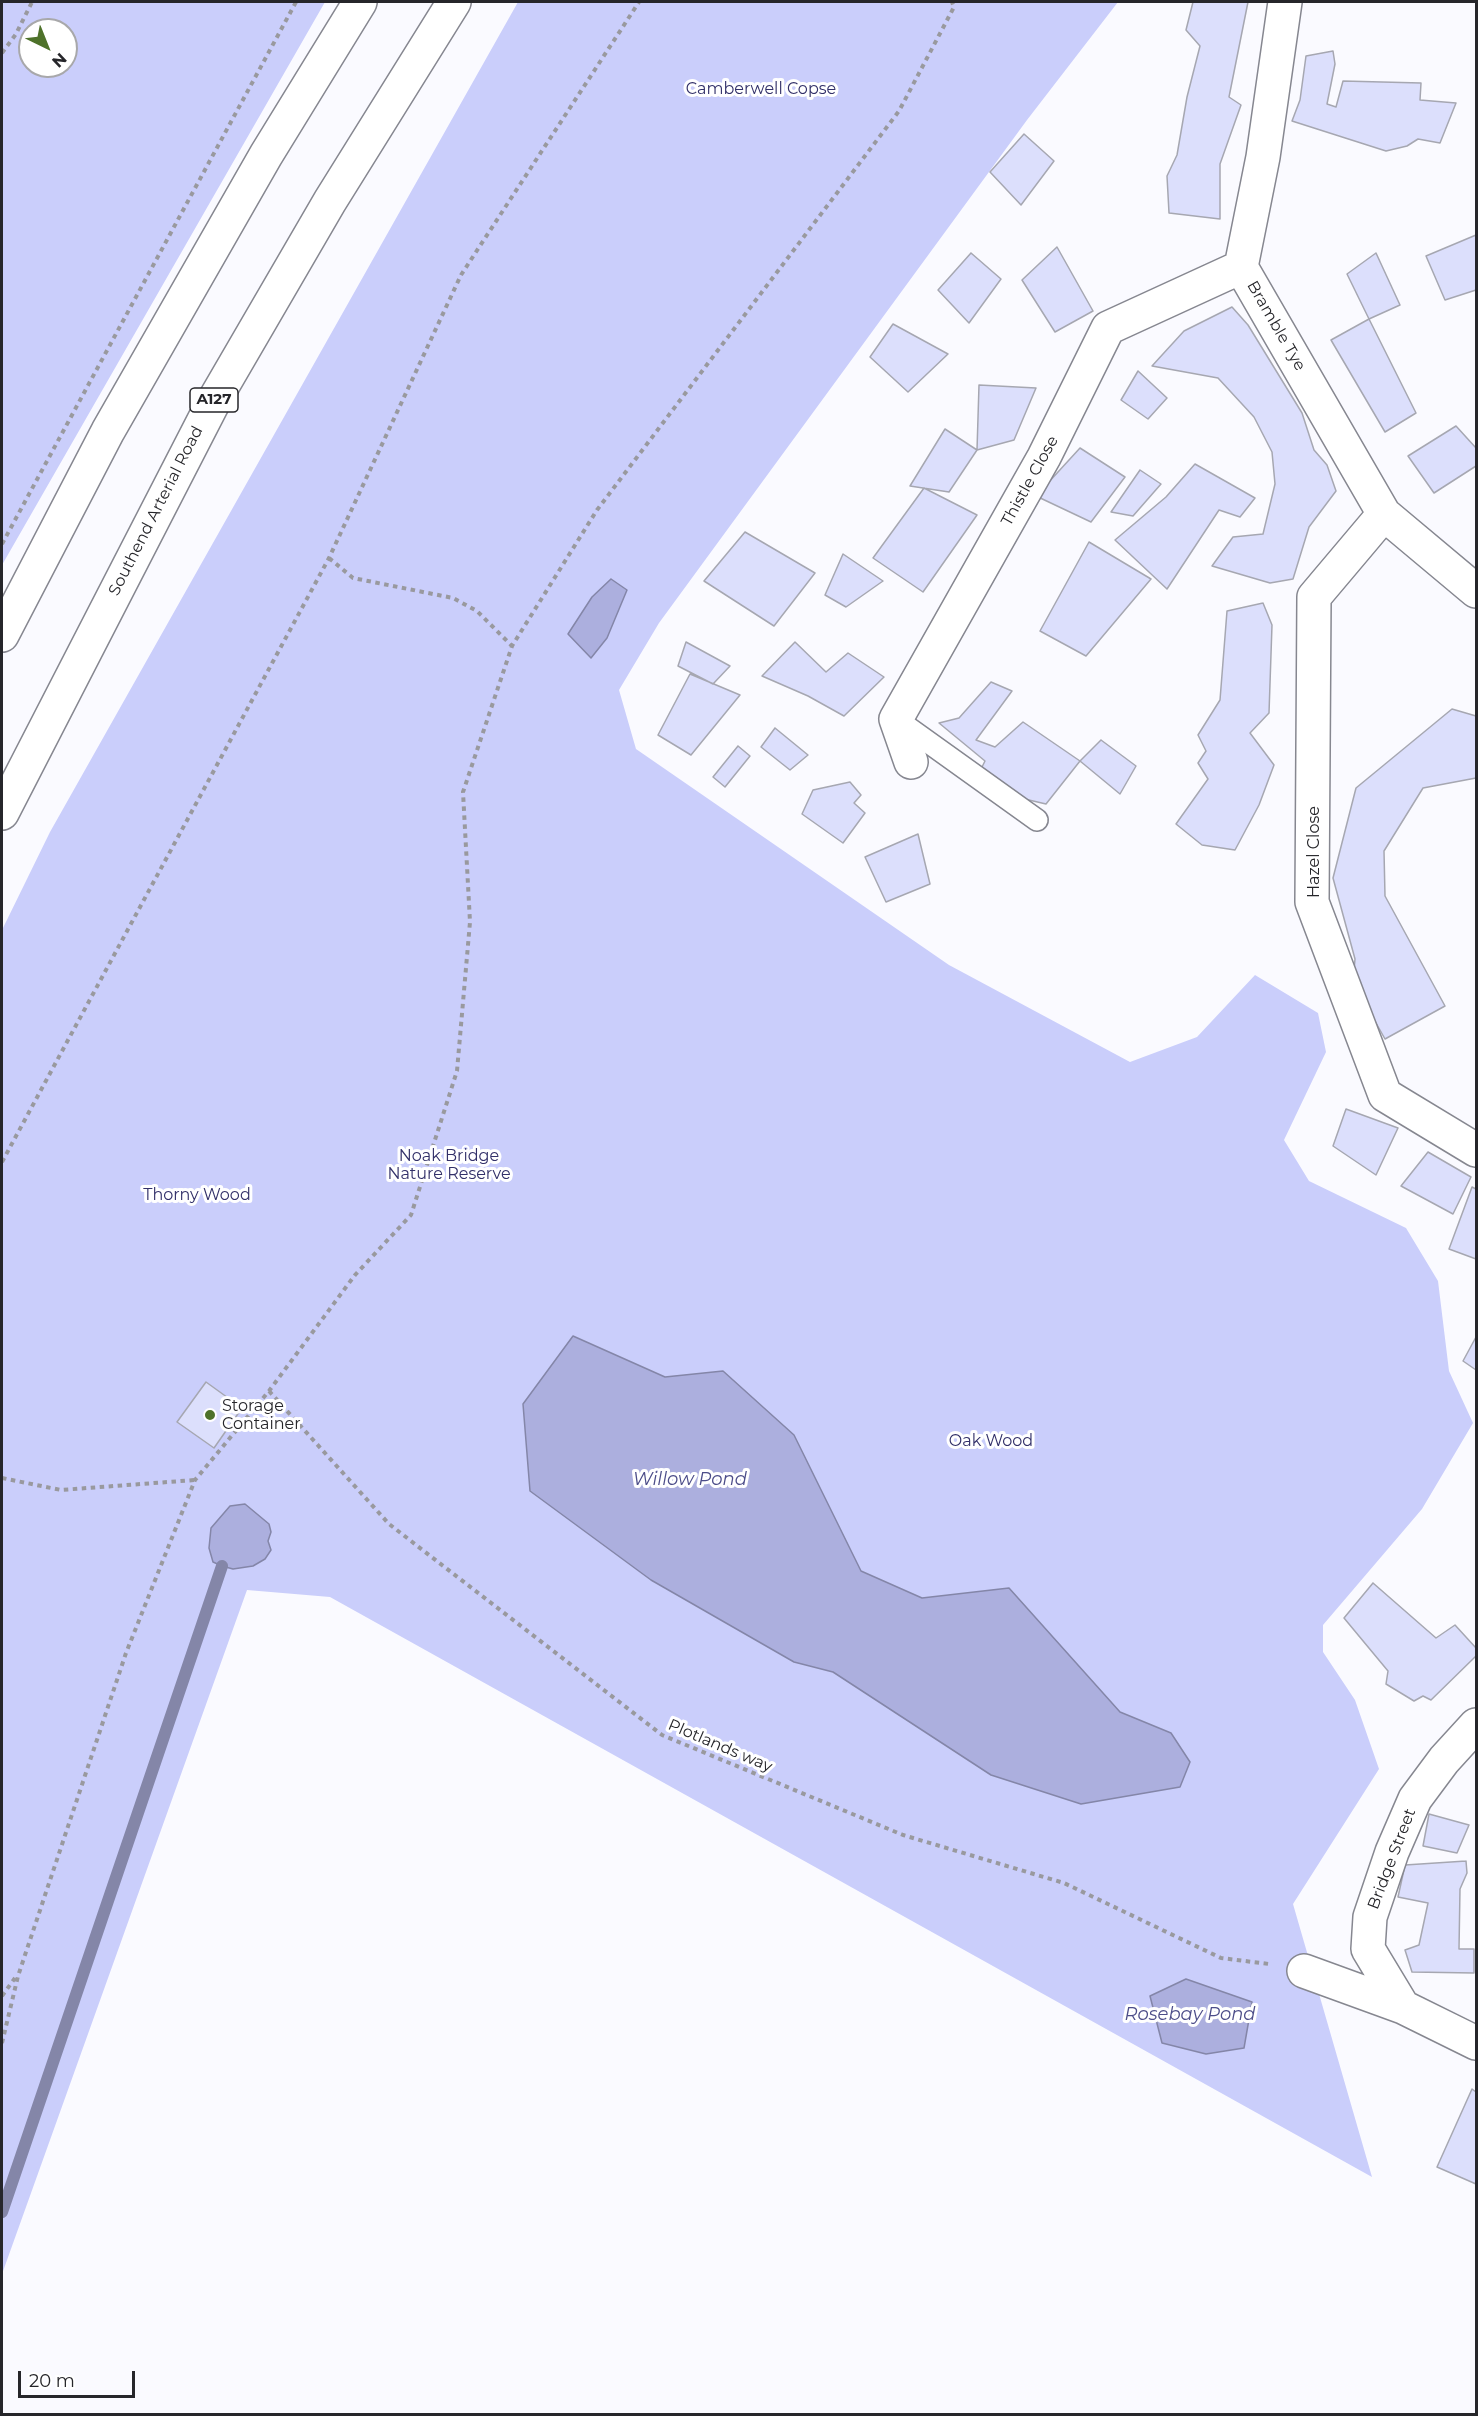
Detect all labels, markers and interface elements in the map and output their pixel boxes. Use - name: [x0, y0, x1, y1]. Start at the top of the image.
- north arrow: [18, 18, 78, 78]
- text: N: [48, 49, 70, 71]
- park label: Camberwell Copse: [686, 79, 836, 99]
- street label: Bramble Tye: [1243, 278, 1309, 374]
- road number: A127: [190, 388, 238, 412]
- street label: Southend Arterial Road: [105, 423, 207, 599]
- street label: Thistle Close: [997, 433, 1063, 529]
- street label: Hazel Close: [1304, 806, 1324, 898]
- park label: Noak Bridge Nature Reserve: [387, 1146, 511, 1184]
- park label: Thorny Wood: [143, 1185, 251, 1205]
- place label: Storage Container: [222, 1396, 301, 1434]
- marker: Storage Container: [203, 1408, 217, 1422]
- park label: Oak Wood: [949, 1431, 1033, 1451]
- water label: Willow Pond: [633, 1469, 747, 1491]
- street label: Plotlands way: [665, 1715, 775, 1777]
- street label: Bridge Street: [1364, 1806, 1420, 1912]
- water label: Rosebay Pond: [1124, 2004, 1256, 2026]
- scale bar: [21, 2359, 138, 2397]
- text: 20 m: [29, 2370, 75, 2392]

